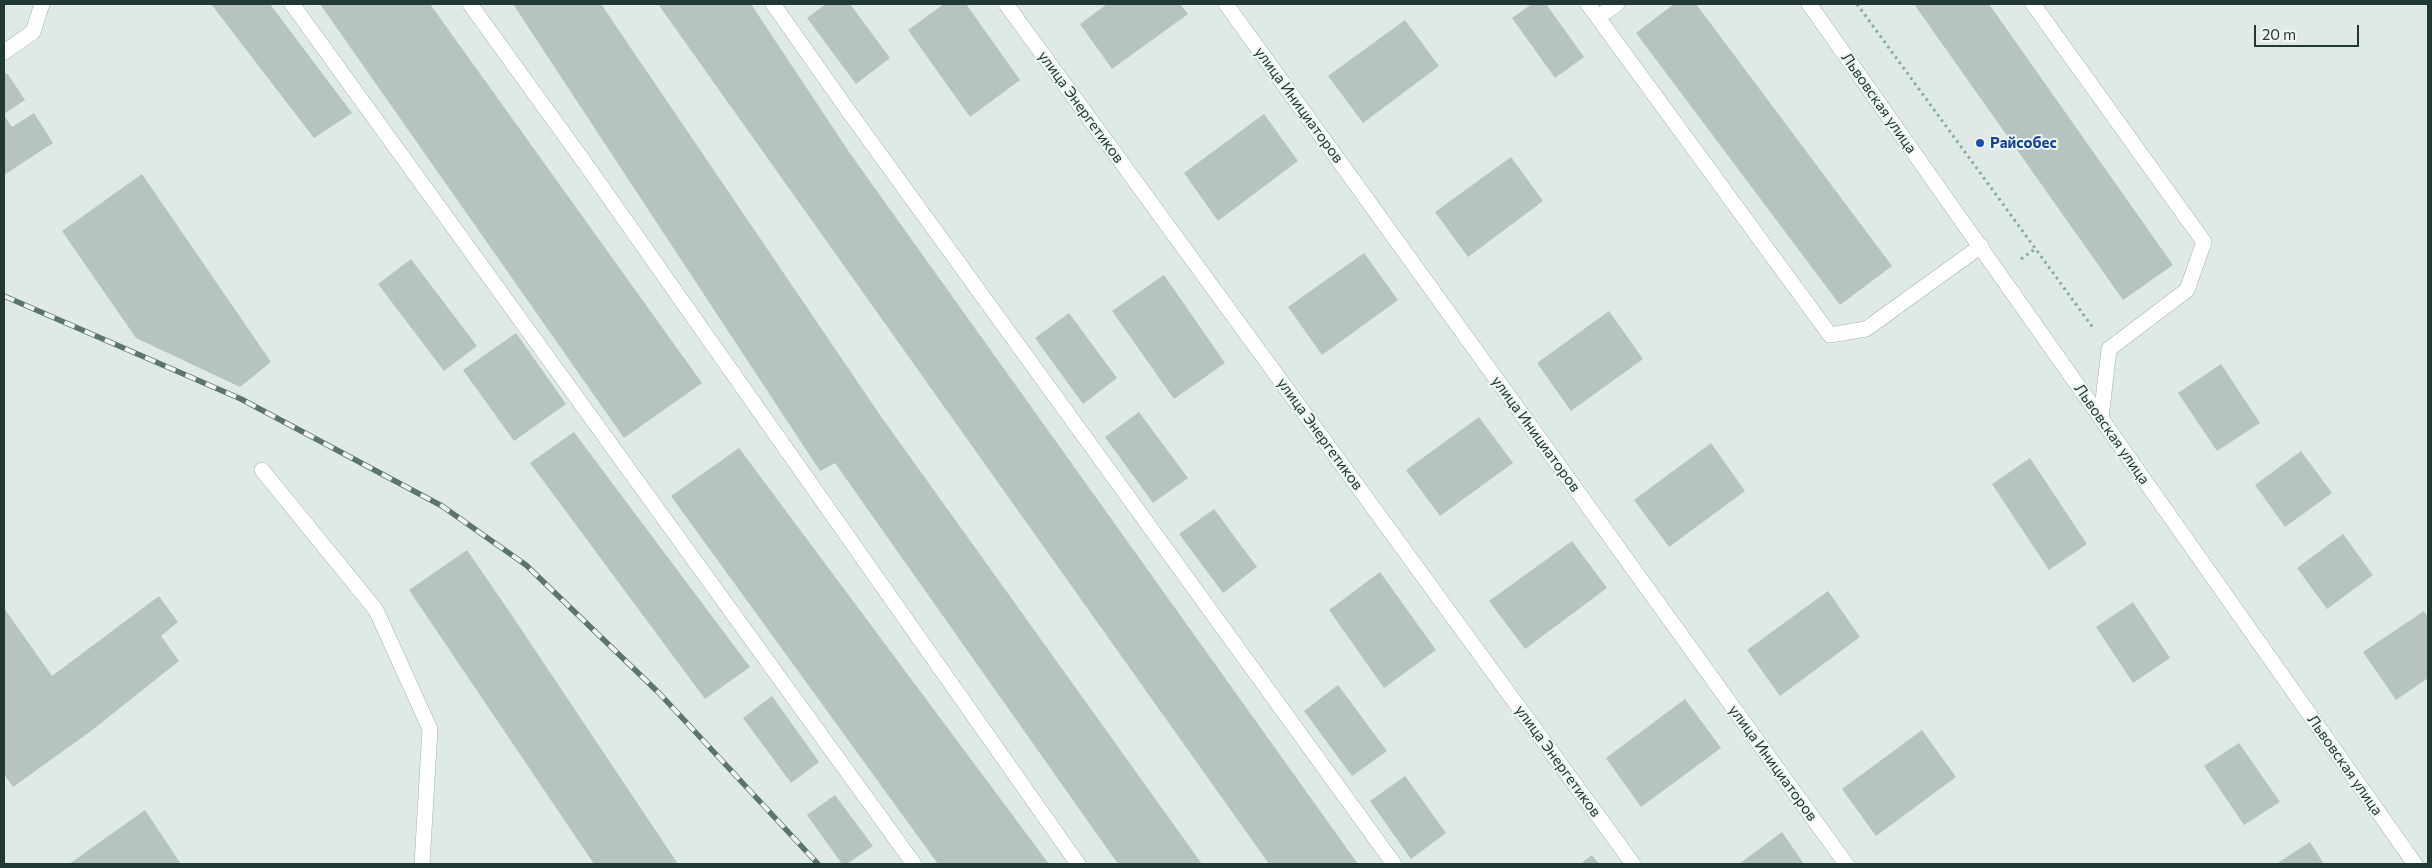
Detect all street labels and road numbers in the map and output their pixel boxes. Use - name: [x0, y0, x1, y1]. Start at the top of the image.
- street label: улица Инициаторов: [1251, 43, 1347, 167]
- street label: улица Энергетиков: [1034, 47, 1128, 167]
- street label: Львовская улица: [1838, 49, 1920, 157]
- street label: улица Инициаторов: [1488, 372, 1584, 496]
- street label: улица Энергетиков: [1273, 374, 1367, 494]
- street label: Львовская улица: [2071, 380, 2153, 488]
- street label: улица Энергетиков: [1511, 701, 1605, 821]
- street label: улица Инициаторов: [1725, 701, 1821, 825]
- street label: Львовская улица: [2304, 711, 2386, 819]

